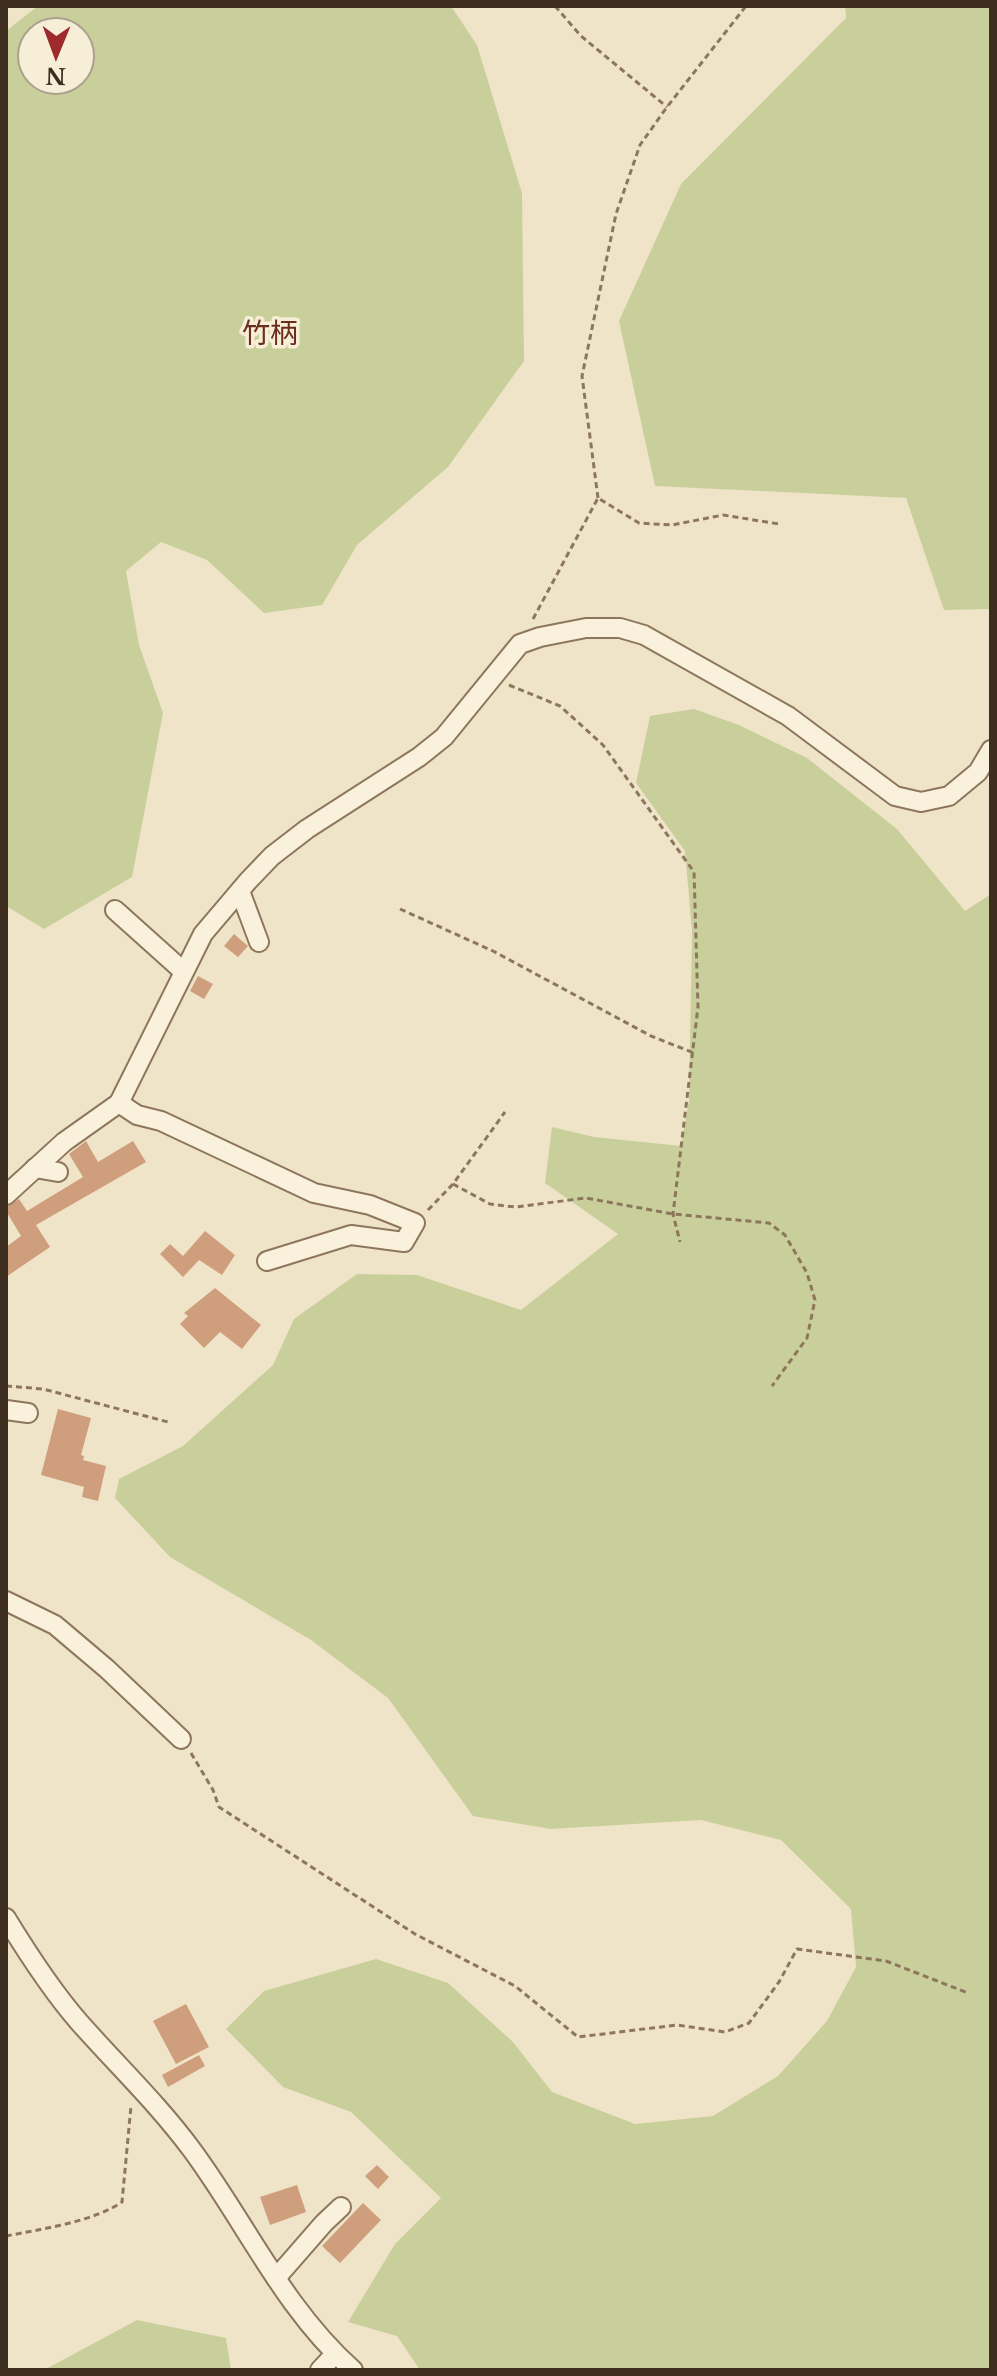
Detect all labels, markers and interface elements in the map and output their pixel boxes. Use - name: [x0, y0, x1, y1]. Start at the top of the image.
- north arrow: [16, 16, 96, 96]
- text: N: [45, 62, 66, 89]
- district label: 竹柄: [242, 316, 298, 351]

